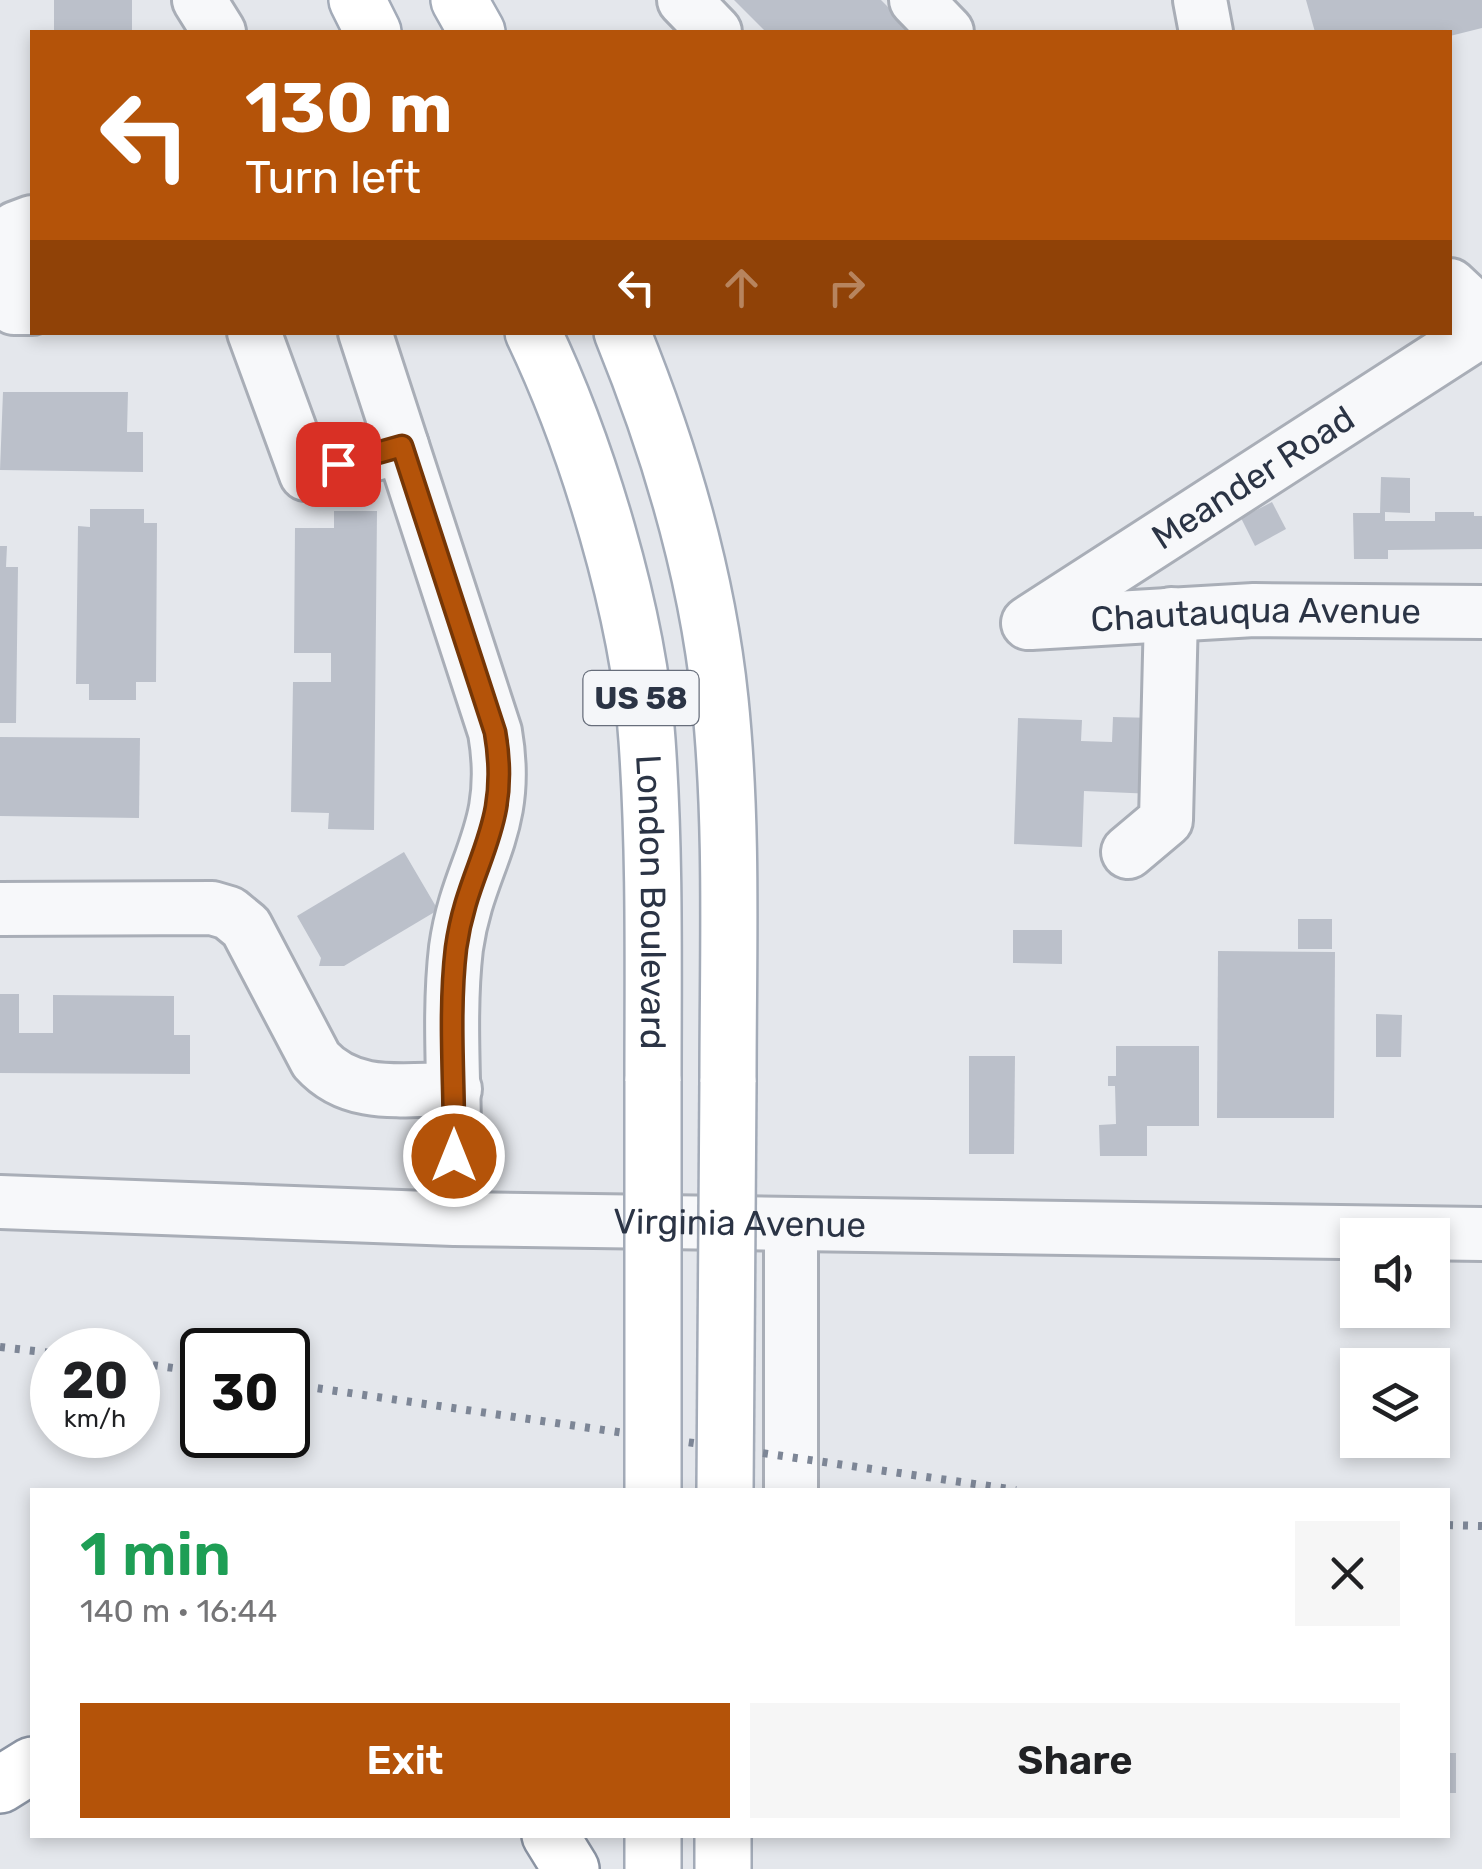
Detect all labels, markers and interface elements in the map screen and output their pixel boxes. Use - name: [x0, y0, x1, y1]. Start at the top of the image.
- text: 130 m: [245, 67, 453, 150]
- icon: left: [80, 70, 210, 200]
- text: Turn left: [245, 151, 421, 204]
- icon: left: [609, 260, 664, 315]
- icon: ahead: [714, 260, 769, 315]
- icon: right: [819, 260, 874, 315]
- street label: Meander Road: [1144, 397, 1362, 558]
- pin: [296, 422, 381, 507]
- icon: arrive: [311, 437, 366, 492]
- street label: Chautauqua Avenue: [1089, 589, 1421, 640]
- road number: US 58: [584, 671, 698, 725]
- street label: London Boulevard: [627, 753, 674, 1050]
- position arrow: [402, 1104, 506, 1208]
- street label: Virginia Avenue: [613, 1200, 866, 1246]
- map controls: [1340, 1218, 1450, 1458]
- button: sound: [1340, 1218, 1450, 1328]
- speed limit sign: 30: [180, 1328, 310, 1458]
- button: layers: [1340, 1348, 1450, 1458]
- text: 20: [62, 1351, 128, 1411]
- text: km/h: [64, 1404, 126, 1433]
- text: 1 min: [80, 1519, 231, 1590]
- button: close: [1295, 1521, 1400, 1626]
- text: 140 m · 16:44: [80, 1592, 277, 1630]
- button: Exit: [80, 1703, 730, 1818]
- button: Share: [750, 1703, 1400, 1818]

